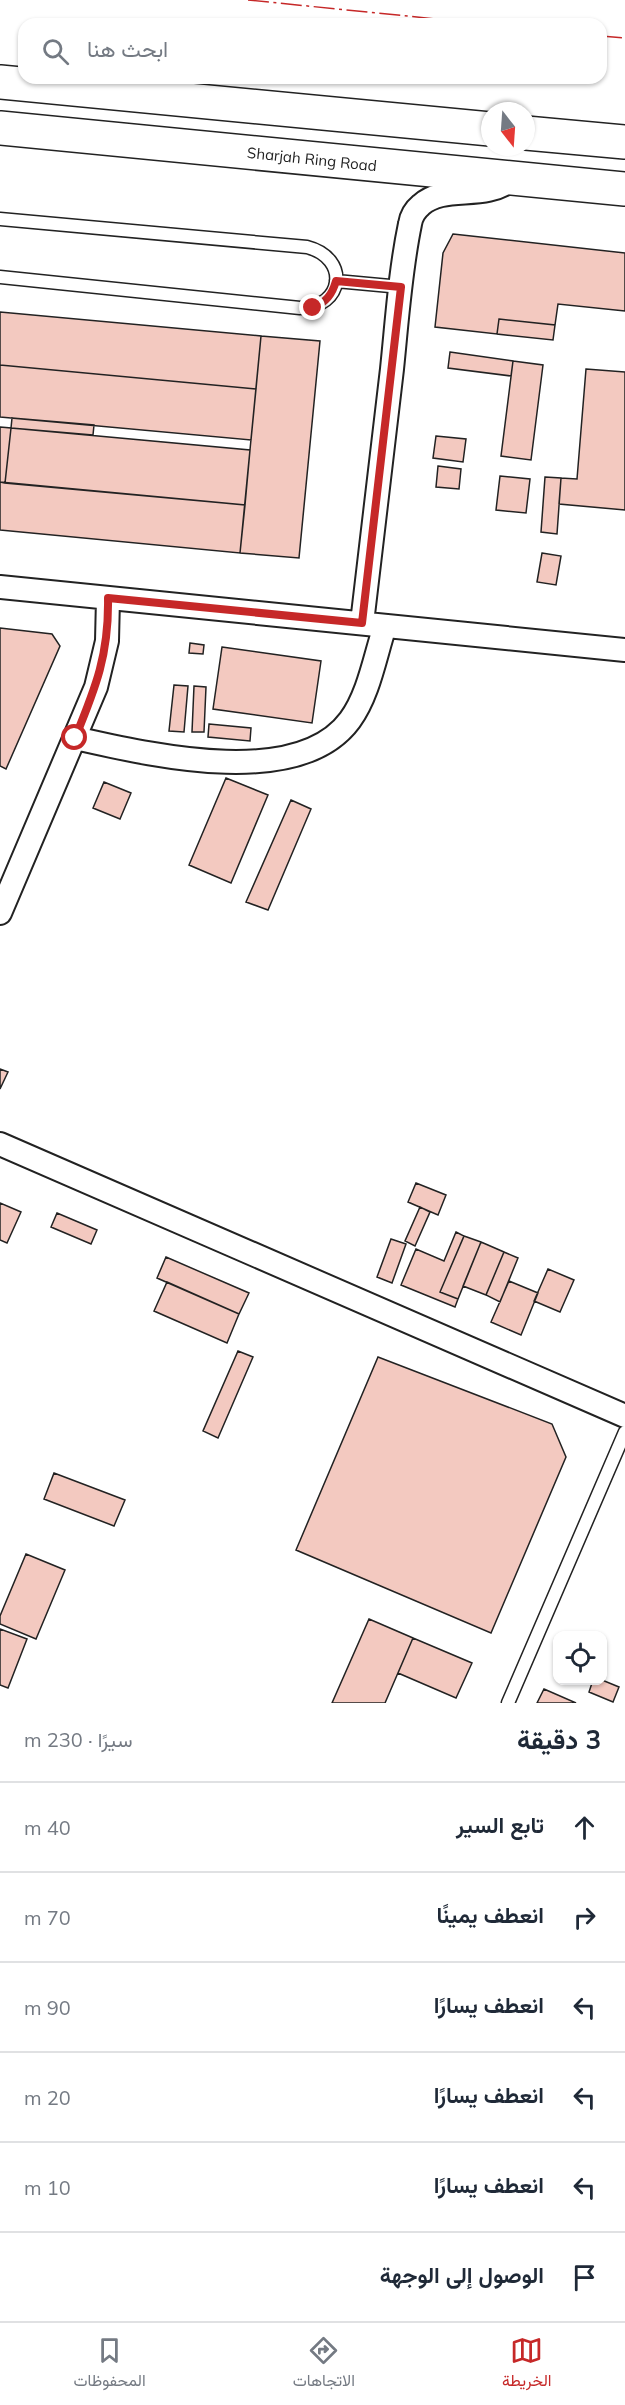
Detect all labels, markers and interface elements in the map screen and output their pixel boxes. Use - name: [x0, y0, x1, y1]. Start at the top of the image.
- search box: [18, 18, 607, 84]
- icon: search: [39, 35, 72, 68]
- text: ابحث هنا: [87, 35, 168, 63]
- north arrow: [481, 102, 535, 156]
- street label: Sharjah Ring Road: [246, 143, 378, 175]
- route end: [299, 294, 325, 320]
- route start: [61, 724, 87, 750]
- map controls: [553, 1631, 607, 1685]
- button: locate: [553, 1631, 607, 1685]
- text: 3 دقيقة: [517, 1723, 601, 1756]
- text: سيرًا · 230 m: [24, 1727, 133, 1752]
- text: تابع السير: [456, 1811, 544, 1839]
- icon: ahead: [568, 1811, 601, 1844]
- text: 40 m: [24, 1815, 71, 1840]
- text: انعطف يمينًا: [437, 1901, 544, 1929]
- icon: right: [568, 1901, 601, 1934]
- text: 70 m: [24, 1905, 71, 1930]
- text: انعطف يسارًا: [434, 1991, 544, 2019]
- icon: left: [568, 1991, 601, 2024]
- text: 90 m: [24, 1995, 71, 2020]
- text: انعطف يسارًا: [434, 2081, 544, 2109]
- icon: left: [568, 2081, 601, 2114]
- text: 20 m: [24, 2085, 71, 2110]
- text: انعطف يسارًا: [434, 2171, 544, 2199]
- icon: left: [568, 2171, 601, 2204]
- text: 10 m: [24, 2175, 71, 2200]
- text: الوصول إلى الوجهة: [380, 2261, 544, 2289]
- icon: arrive: [568, 2261, 601, 2294]
- tab: المحفوظات: [74, 2334, 146, 2395]
- tab: الاتجاهات: [293, 2334, 355, 2395]
- tab: الخريطة: [502, 2334, 551, 2395]

